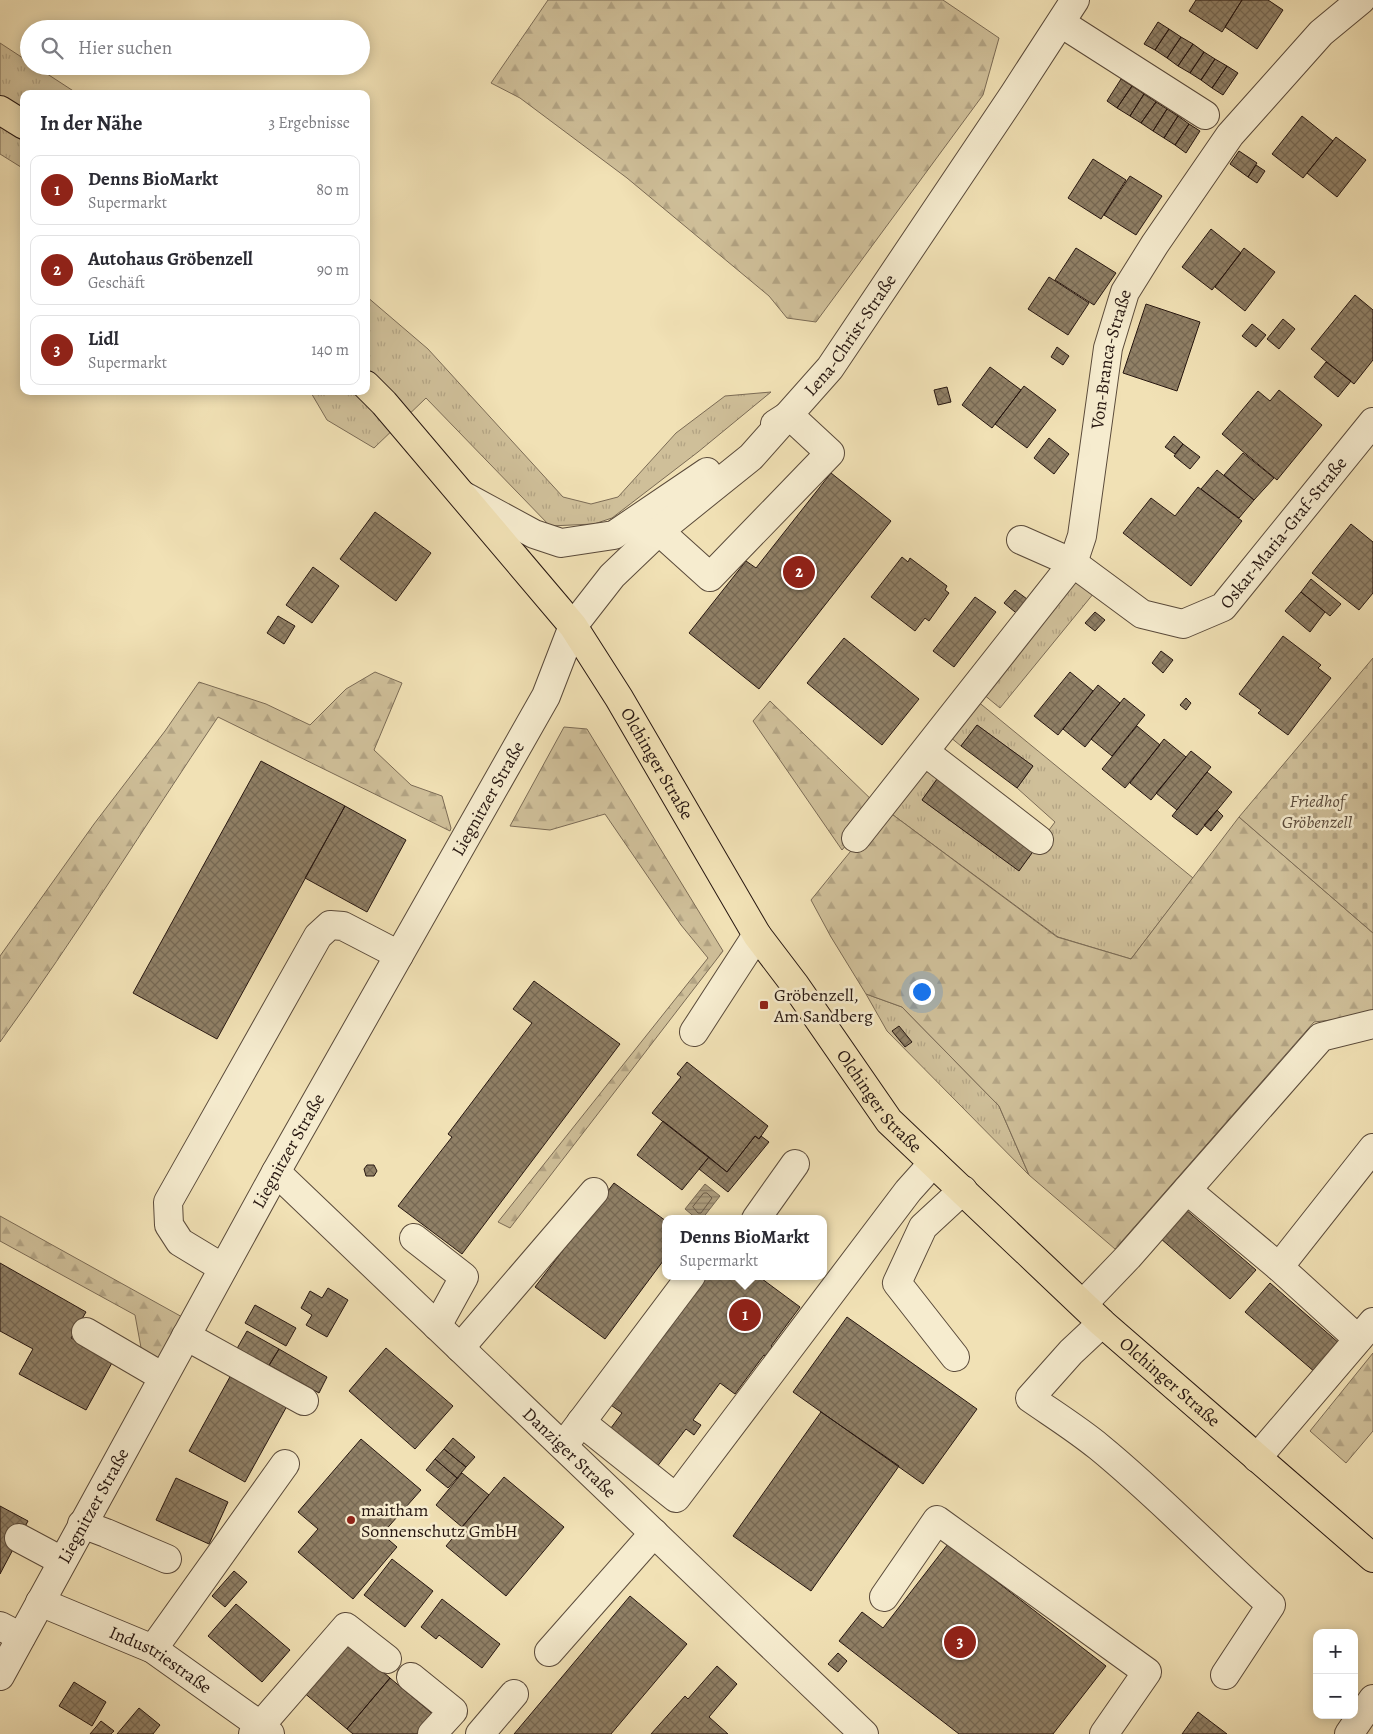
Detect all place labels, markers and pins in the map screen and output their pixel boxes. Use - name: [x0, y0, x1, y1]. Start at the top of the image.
- pin: 2: [783, 553, 815, 591]
- place label: Gröbenzell, Am Sandberg: [773, 983, 873, 1028]
- marker: Gröbenzell, Am Sandberg: [758, 999, 770, 1011]
- pin: 1: [729, 1296, 761, 1334]
- place label: maitham Sonnenschutz GmbH: [361, 1498, 518, 1543]
- marker: maitham Sonnenschutz GmbH: [345, 1514, 357, 1526]
- pin: 3: [944, 1623, 976, 1661]

